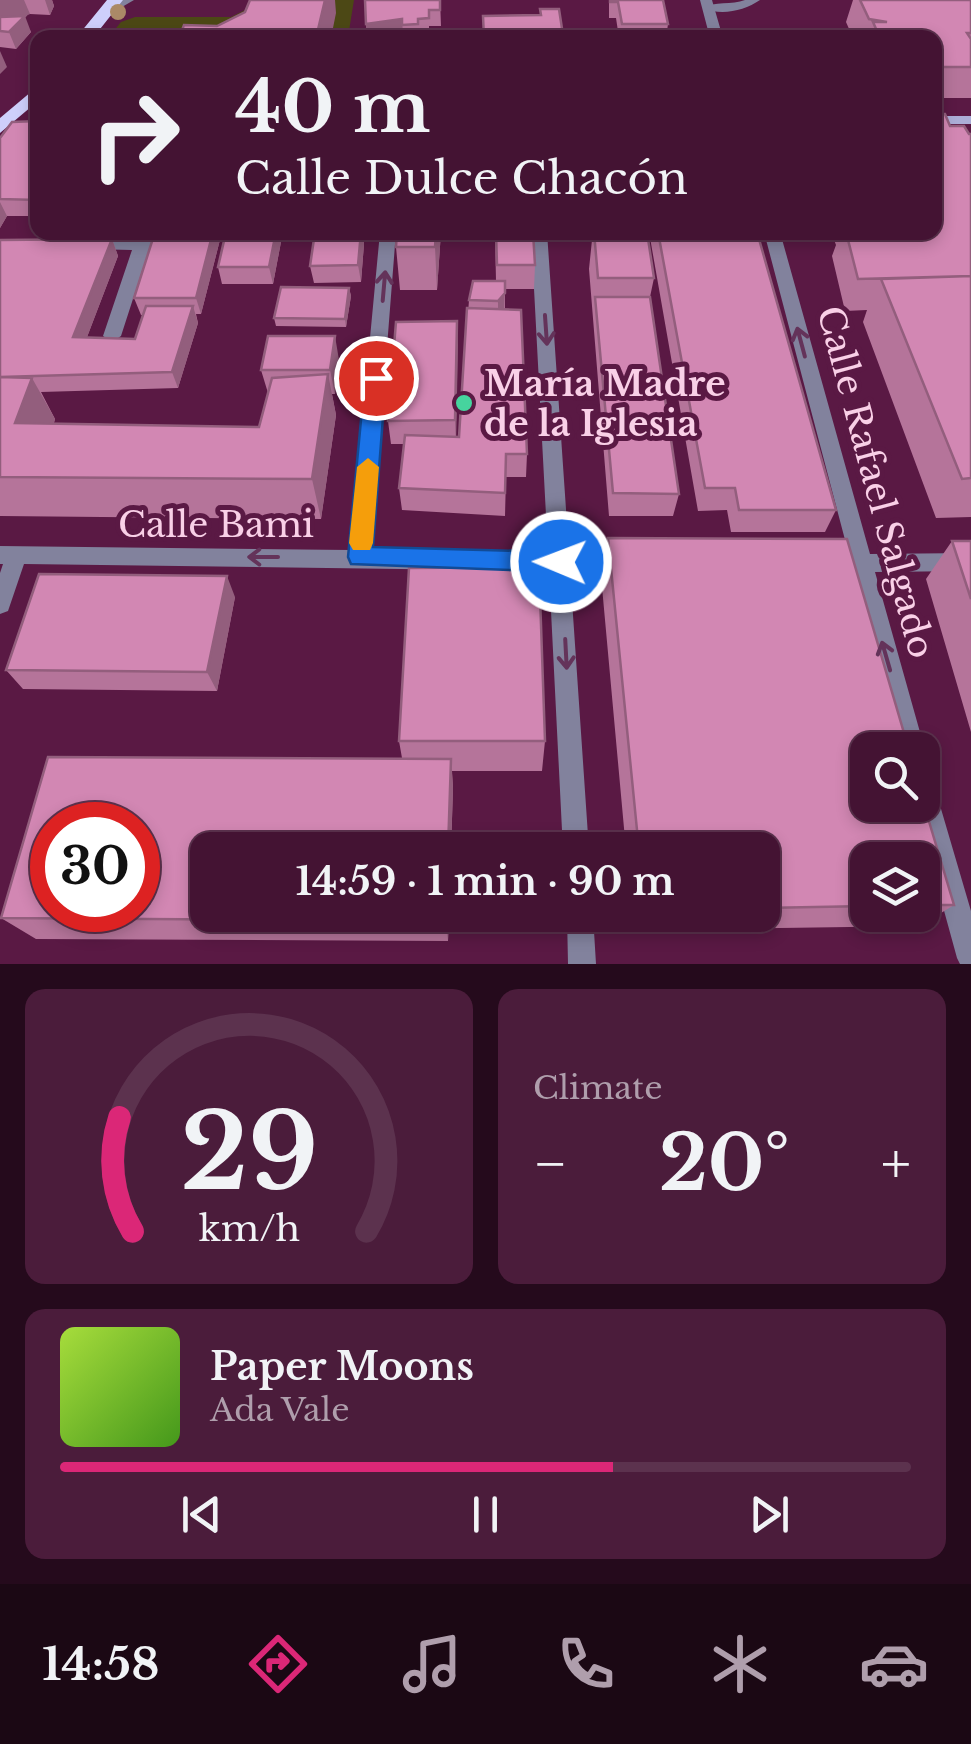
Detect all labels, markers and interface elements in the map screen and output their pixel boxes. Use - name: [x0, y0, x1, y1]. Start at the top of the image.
- text: 40 m: [235, 64, 430, 151]
- icon: right: [70, 70, 200, 200]
- text: Calle Dulce Chacón: [235, 150, 688, 206]
- one-way arrow: [374, 270, 393, 302]
- street label: Calle Rafael Salgado: [808, 301, 944, 663]
- one-way arrow: [536, 313, 555, 345]
- one-way arrow: [791, 327, 810, 359]
- pin: [334, 336, 419, 421]
- icon: arrive: [349, 351, 404, 406]
- place label: María Madre de la Iglesia: [484, 362, 726, 445]
- marker: María Madre de la Iglesia: [453, 392, 475, 414]
- street label: Calle Bami: [118, 503, 314, 546]
- position arrow: [509, 510, 613, 614]
- one-way arrow: [247, 547, 279, 566]
- one-way arrow: [557, 638, 576, 670]
- one-way arrow: [876, 641, 895, 672]
- map controls: [850, 732, 940, 932]
- button: search: [850, 732, 940, 822]
- speed limit sign: 30: [30, 802, 160, 932]
- button: layers: [850, 842, 940, 932]
- text: 14:59 · 1 min · 90 m: [295, 858, 675, 905]
- text: Climate: [533, 1068, 662, 1108]
- text: 29: [180, 1088, 318, 1217]
- text: 20°: [659, 1117, 790, 1210]
- text: −: [533, 1130, 568, 1198]
- text: +: [881, 1130, 911, 1198]
- text: km/h: [198, 1206, 300, 1251]
- text: Paper Moons: [210, 1343, 474, 1390]
- text: Ada Vale: [210, 1390, 350, 1430]
- icon: previous: [174, 1487, 229, 1542]
- icon: pause: [458, 1487, 513, 1542]
- icon: next: [742, 1487, 797, 1542]
- icon: directions: [243, 1629, 313, 1699]
- icon: music: [397, 1629, 467, 1699]
- icon: phone: [551, 1629, 621, 1699]
- icon: climate: [705, 1629, 775, 1699]
- icon: car: [859, 1629, 929, 1699]
- text: 14:58: [42, 1636, 160, 1692]

